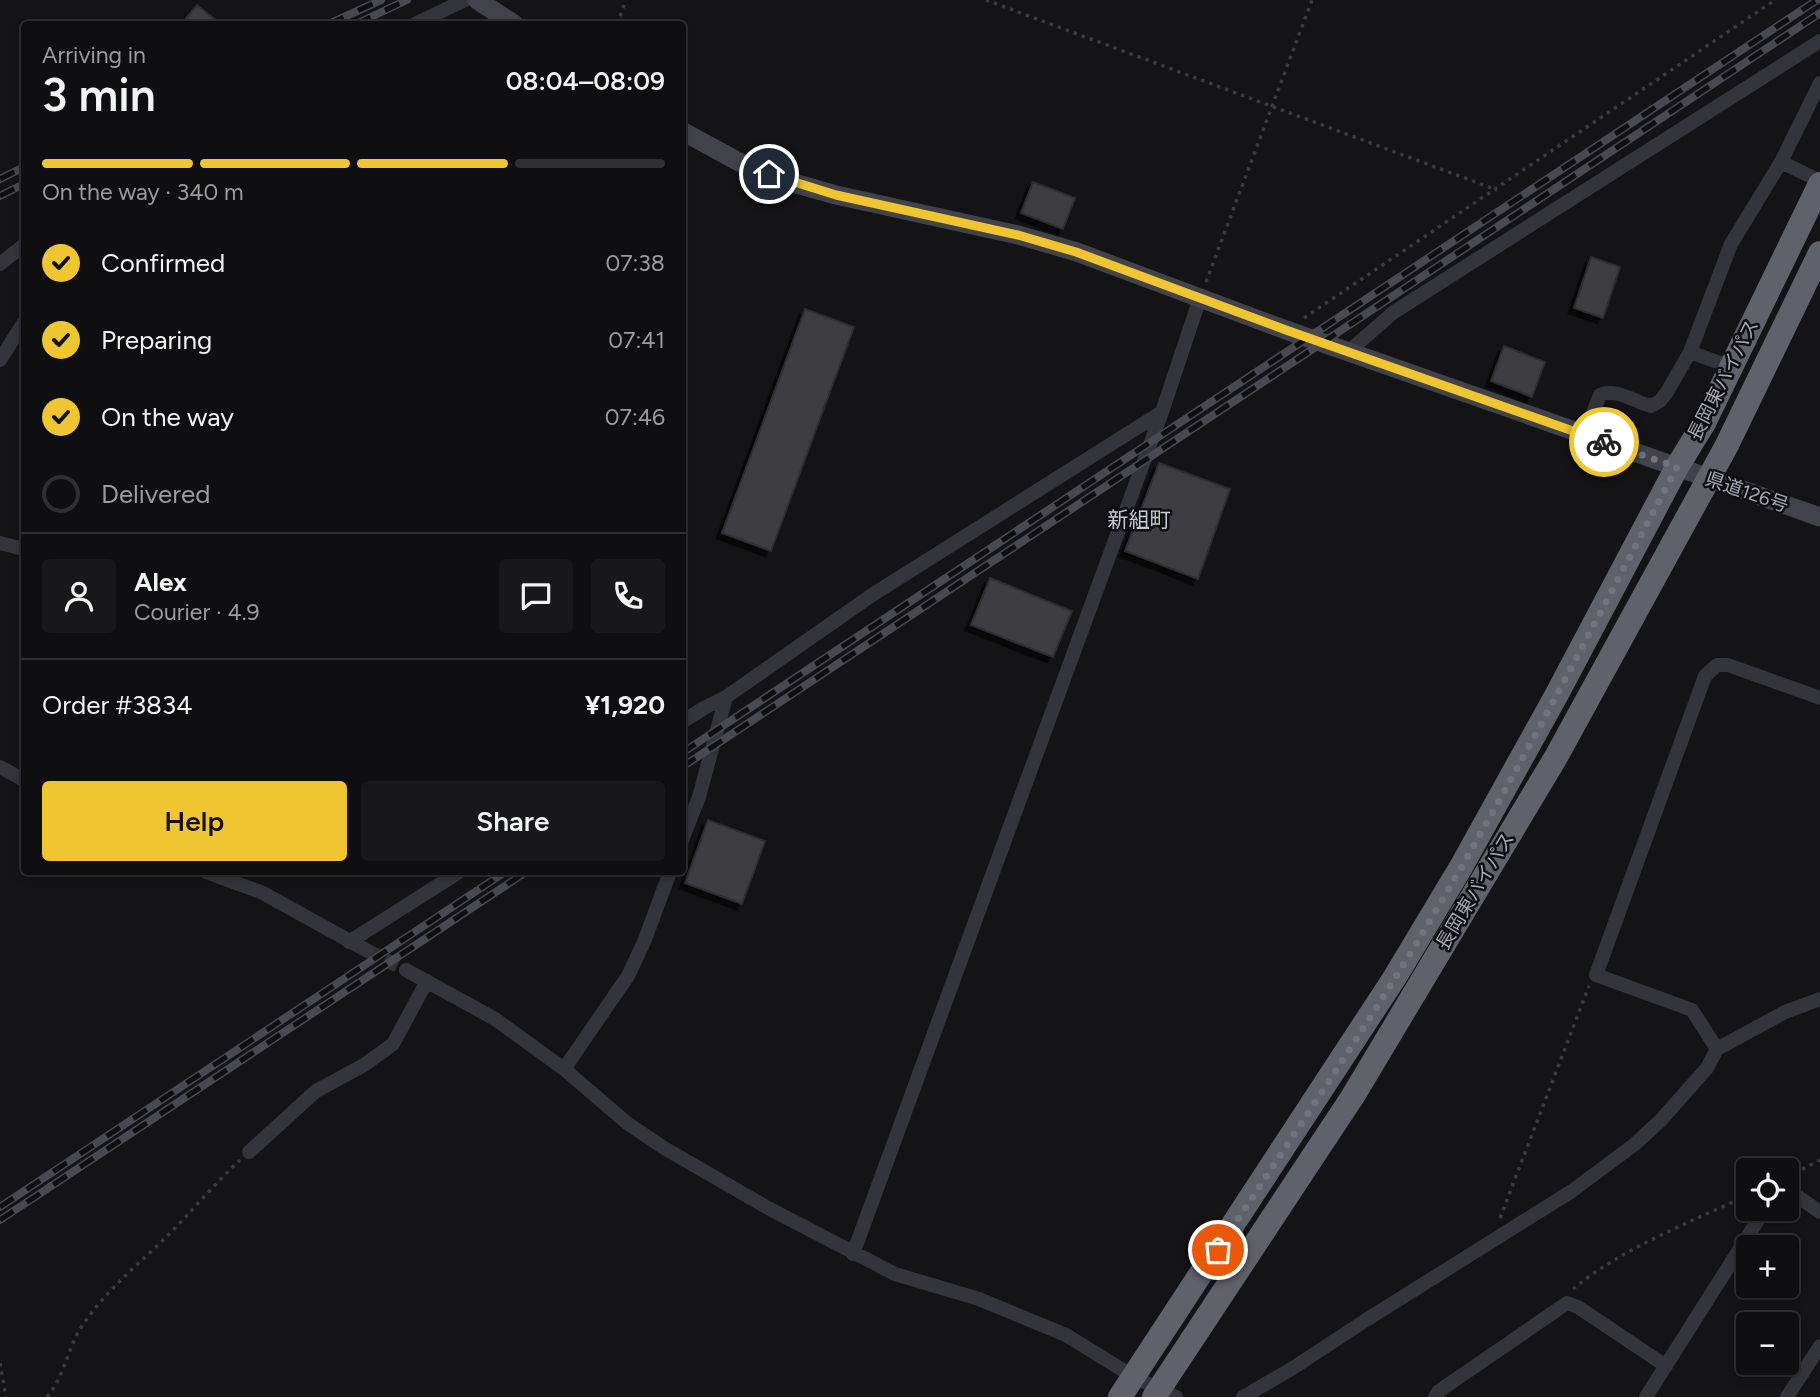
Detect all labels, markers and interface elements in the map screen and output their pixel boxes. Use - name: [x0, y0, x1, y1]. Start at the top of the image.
- text: Arriving in: [42, 41, 146, 69]
- text: 08:04–08:09: [506, 65, 665, 97]
- text: 3 min: [42, 67, 156, 123]
- pin: [739, 144, 799, 204]
- icon: home: [750, 155, 788, 193]
- text: On the way · 340 m: [42, 178, 244, 206]
- icon: check: [42, 244, 80, 282]
- text: Confirmed: [101, 247, 225, 279]
- text: 07:38: [605, 249, 665, 277]
- street label: 長岡東バイパス: [1683, 316, 1763, 444]
- icon: check: [42, 321, 80, 359]
- text: Preparing: [101, 324, 212, 356]
- text: 07:41: [608, 326, 665, 354]
- icon: check: [42, 398, 80, 436]
- text: On the way: [101, 401, 234, 433]
- text: 07:46: [605, 403, 665, 431]
- courier: [1569, 407, 1639, 477]
- icon: bike: [1585, 423, 1623, 461]
- street label: 県道126号: [1702, 467, 1792, 517]
- text: Delivered: [101, 478, 210, 510]
- district label: 新組町: [1108, 507, 1171, 532]
- button: person: [42, 559, 116, 633]
- button: chat: [499, 559, 573, 633]
- button: phone: [591, 559, 665, 633]
- text: Alex: [134, 566, 187, 598]
- text: Courier · 4.9: [134, 598, 260, 626]
- text: Order #3834: [42, 689, 192, 721]
- text: ¥1,920: [585, 689, 665, 721]
- button: Help: [42, 781, 347, 861]
- button: Share: [361, 781, 665, 861]
- street label: 長岡東バイパス: [1431, 828, 1519, 954]
- map controls: [1736, 1158, 1799, 1375]
- button: locate: [1736, 1158, 1799, 1221]
- pin: [1188, 1220, 1248, 1280]
- icon: bag: [1199, 1231, 1237, 1269]
- button: +: [1736, 1235, 1799, 1298]
- button: −: [1736, 1312, 1799, 1375]

